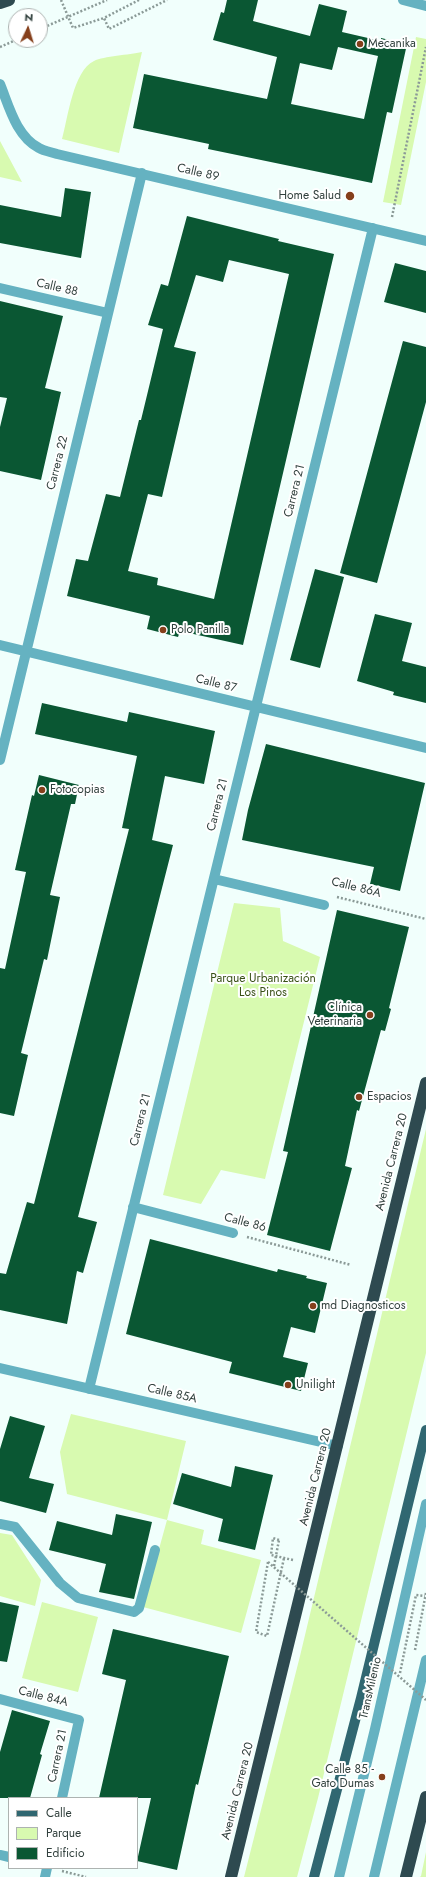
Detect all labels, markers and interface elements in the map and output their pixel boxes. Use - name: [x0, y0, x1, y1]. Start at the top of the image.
- north arrow: [8, 8, 48, 48]
- text: N: [24, 9, 34, 25]
- place label: Mecanika: [368, 37, 416, 51]
- marker: Mecanika: [355, 39, 365, 49]
- street label: Calle 89: [176, 161, 220, 185]
- place label: Home Salud: [278, 189, 341, 203]
- marker: Home Salud: [344, 190, 356, 202]
- street label: Calle 88: [35, 276, 79, 300]
- street label: Carrera 22: [44, 434, 72, 492]
- street label: Carrera 21: [281, 463, 309, 519]
- place label: Polo Panilla: [171, 623, 229, 637]
- marker: Polo Panilla: [158, 625, 168, 635]
- street label: Calle 87: [194, 672, 238, 696]
- street label: Carrera 21: [204, 777, 232, 833]
- place label: Fotocopias: [50, 783, 104, 797]
- marker: Fotocopias: [37, 785, 47, 795]
- street label: Calle 86A: [330, 875, 382, 901]
- park label: Parque Urbanización Los Pinos: [210, 972, 316, 1000]
- place label: Clínica Veterinaria: [307, 1001, 362, 1029]
- marker: Clínica Veterinaria: [365, 1010, 375, 1020]
- place label: Espacios: [367, 1090, 411, 1104]
- street label: Carrera 21: [127, 1092, 155, 1148]
- marker: Espacios: [354, 1092, 364, 1102]
- street label: Avenida Carrera 20: [373, 1112, 411, 1212]
- street label: Calle 86: [222, 1211, 268, 1235]
- place label: md Diagnosticos: [321, 1299, 406, 1313]
- marker: md Diagnosticos: [308, 1301, 318, 1311]
- place label: Unilight: [296, 1378, 335, 1392]
- marker: Unilight: [283, 1380, 293, 1390]
- street label: Calle 85A: [146, 1381, 198, 1407]
- street label: Avenida Carrera 20: [297, 1427, 335, 1527]
- street label: TransMilenio: [357, 1655, 385, 1721]
- street label: Calle 84A: [17, 1684, 69, 1710]
- street label: Carrera 21: [45, 1728, 71, 1784]
- street label: Avenida Carrera 20: [219, 1741, 257, 1841]
- place label: Calle 85 - Gato Dumas: [311, 1763, 374, 1791]
- marker: Calle 85 - Gato Dumas: [377, 1772, 387, 1782]
- legend: [8, 1797, 138, 1869]
- text: Calle: [46, 1804, 72, 1822]
- text: Parque: [46, 1824, 81, 1842]
- text: Edificio: [46, 1844, 85, 1862]

